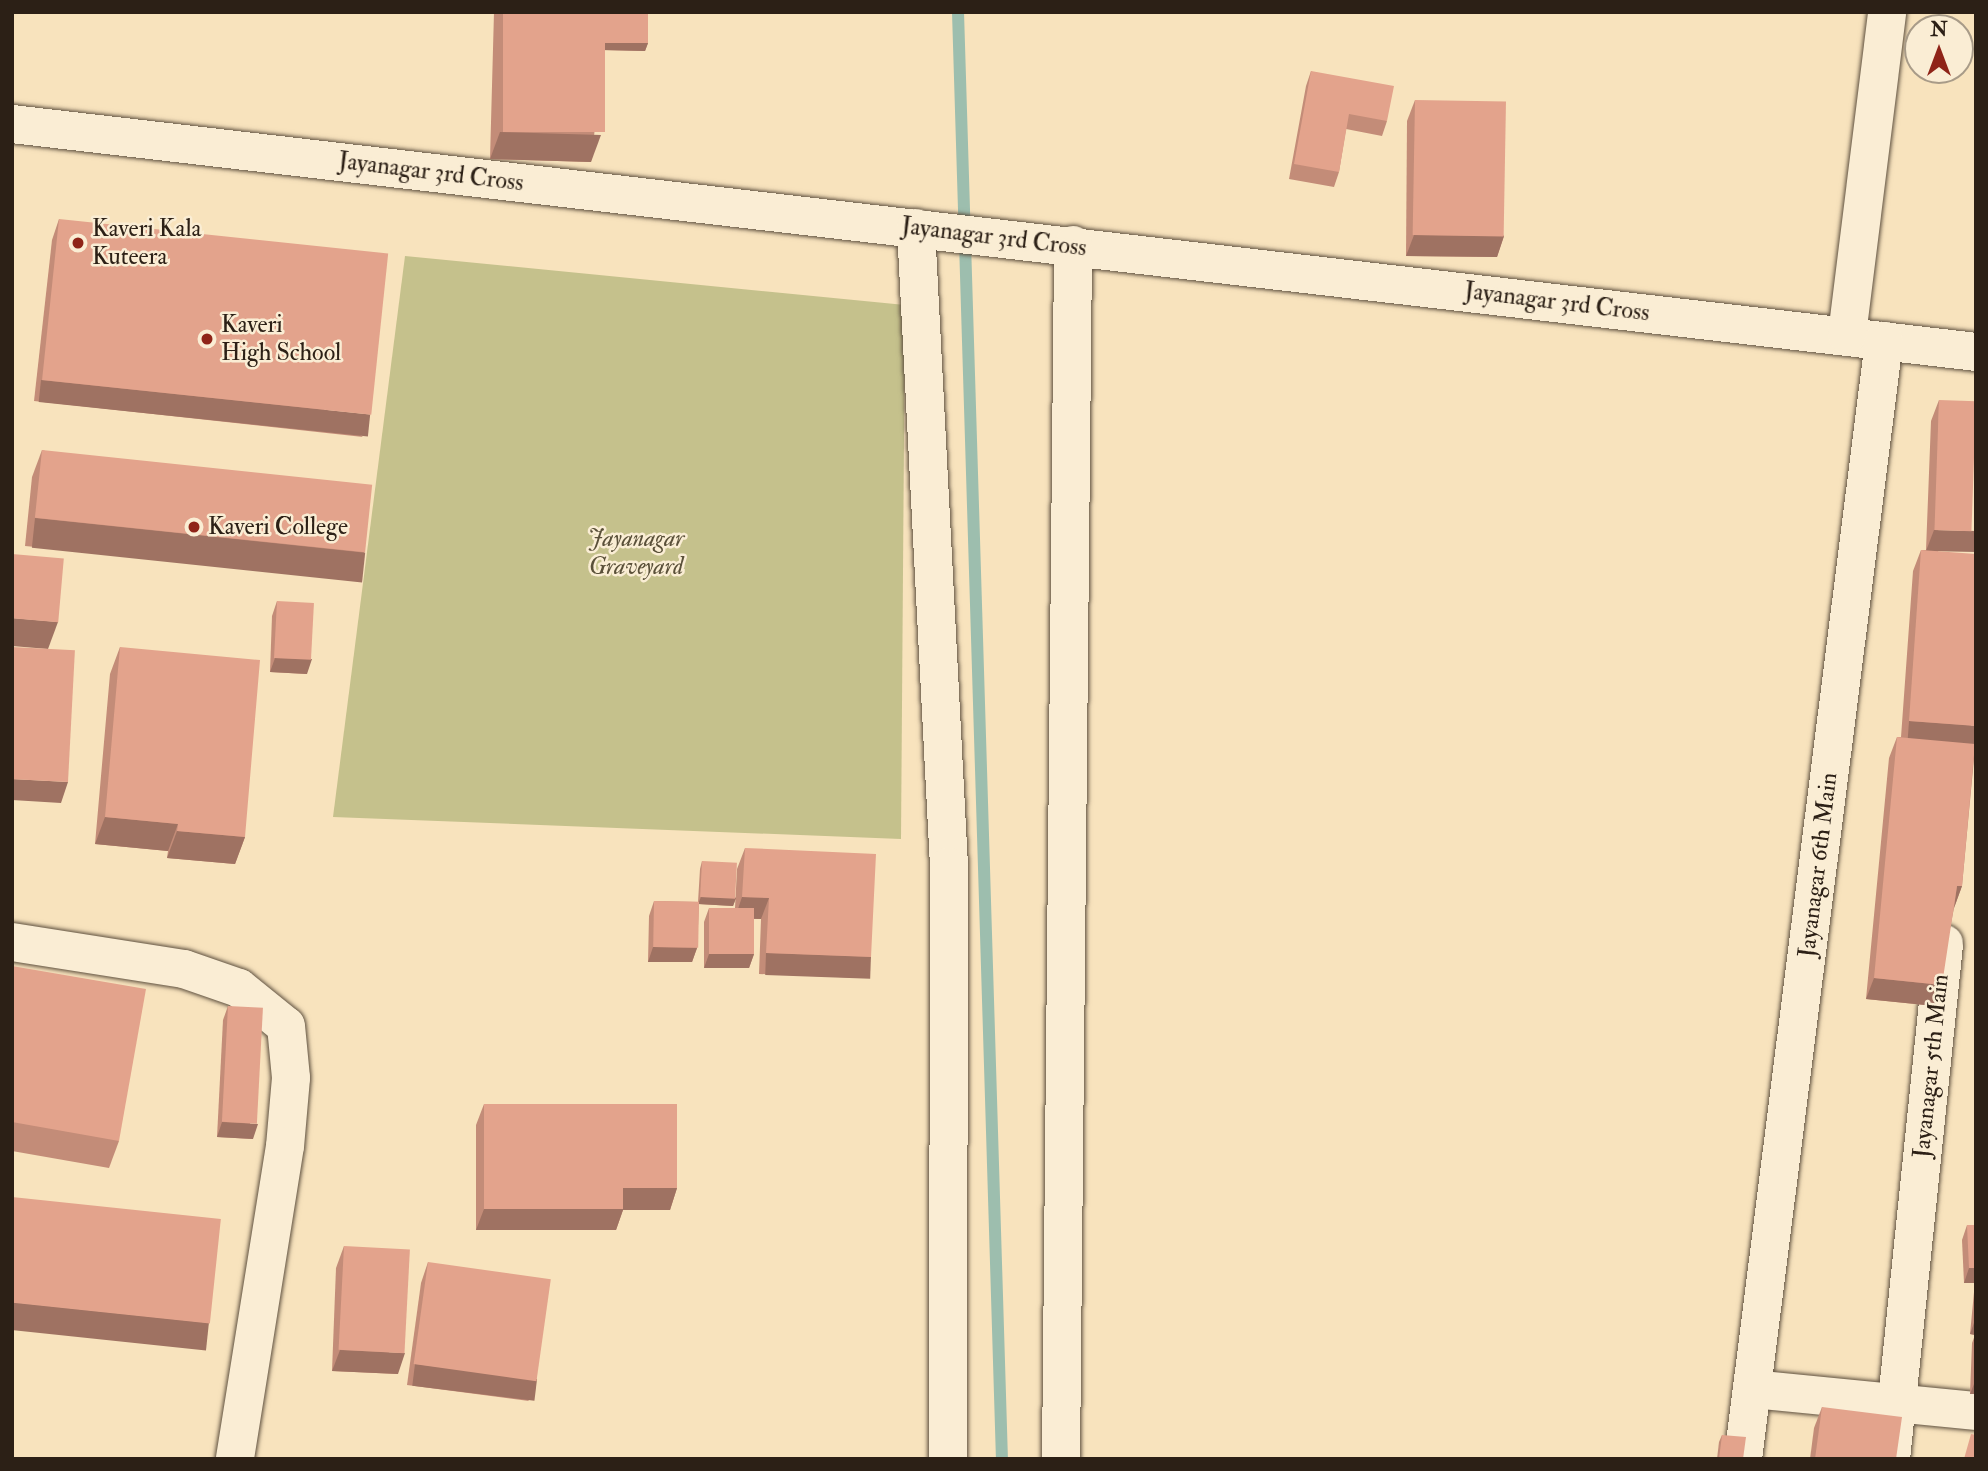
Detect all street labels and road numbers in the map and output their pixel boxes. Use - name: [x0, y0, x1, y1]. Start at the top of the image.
- street label: Jayanagar 3rd Cross: [337, 146, 525, 198]
- street label: Jayanagar 3rd Cross: [900, 211, 1088, 263]
- street label: Jayanagar 3rd Cross: [1463, 276, 1651, 328]
- street label: Jayanagar 6th Main: [1792, 771, 1844, 959]
- street label: Jayanagar 5th Main: [1907, 973, 1955, 1159]

